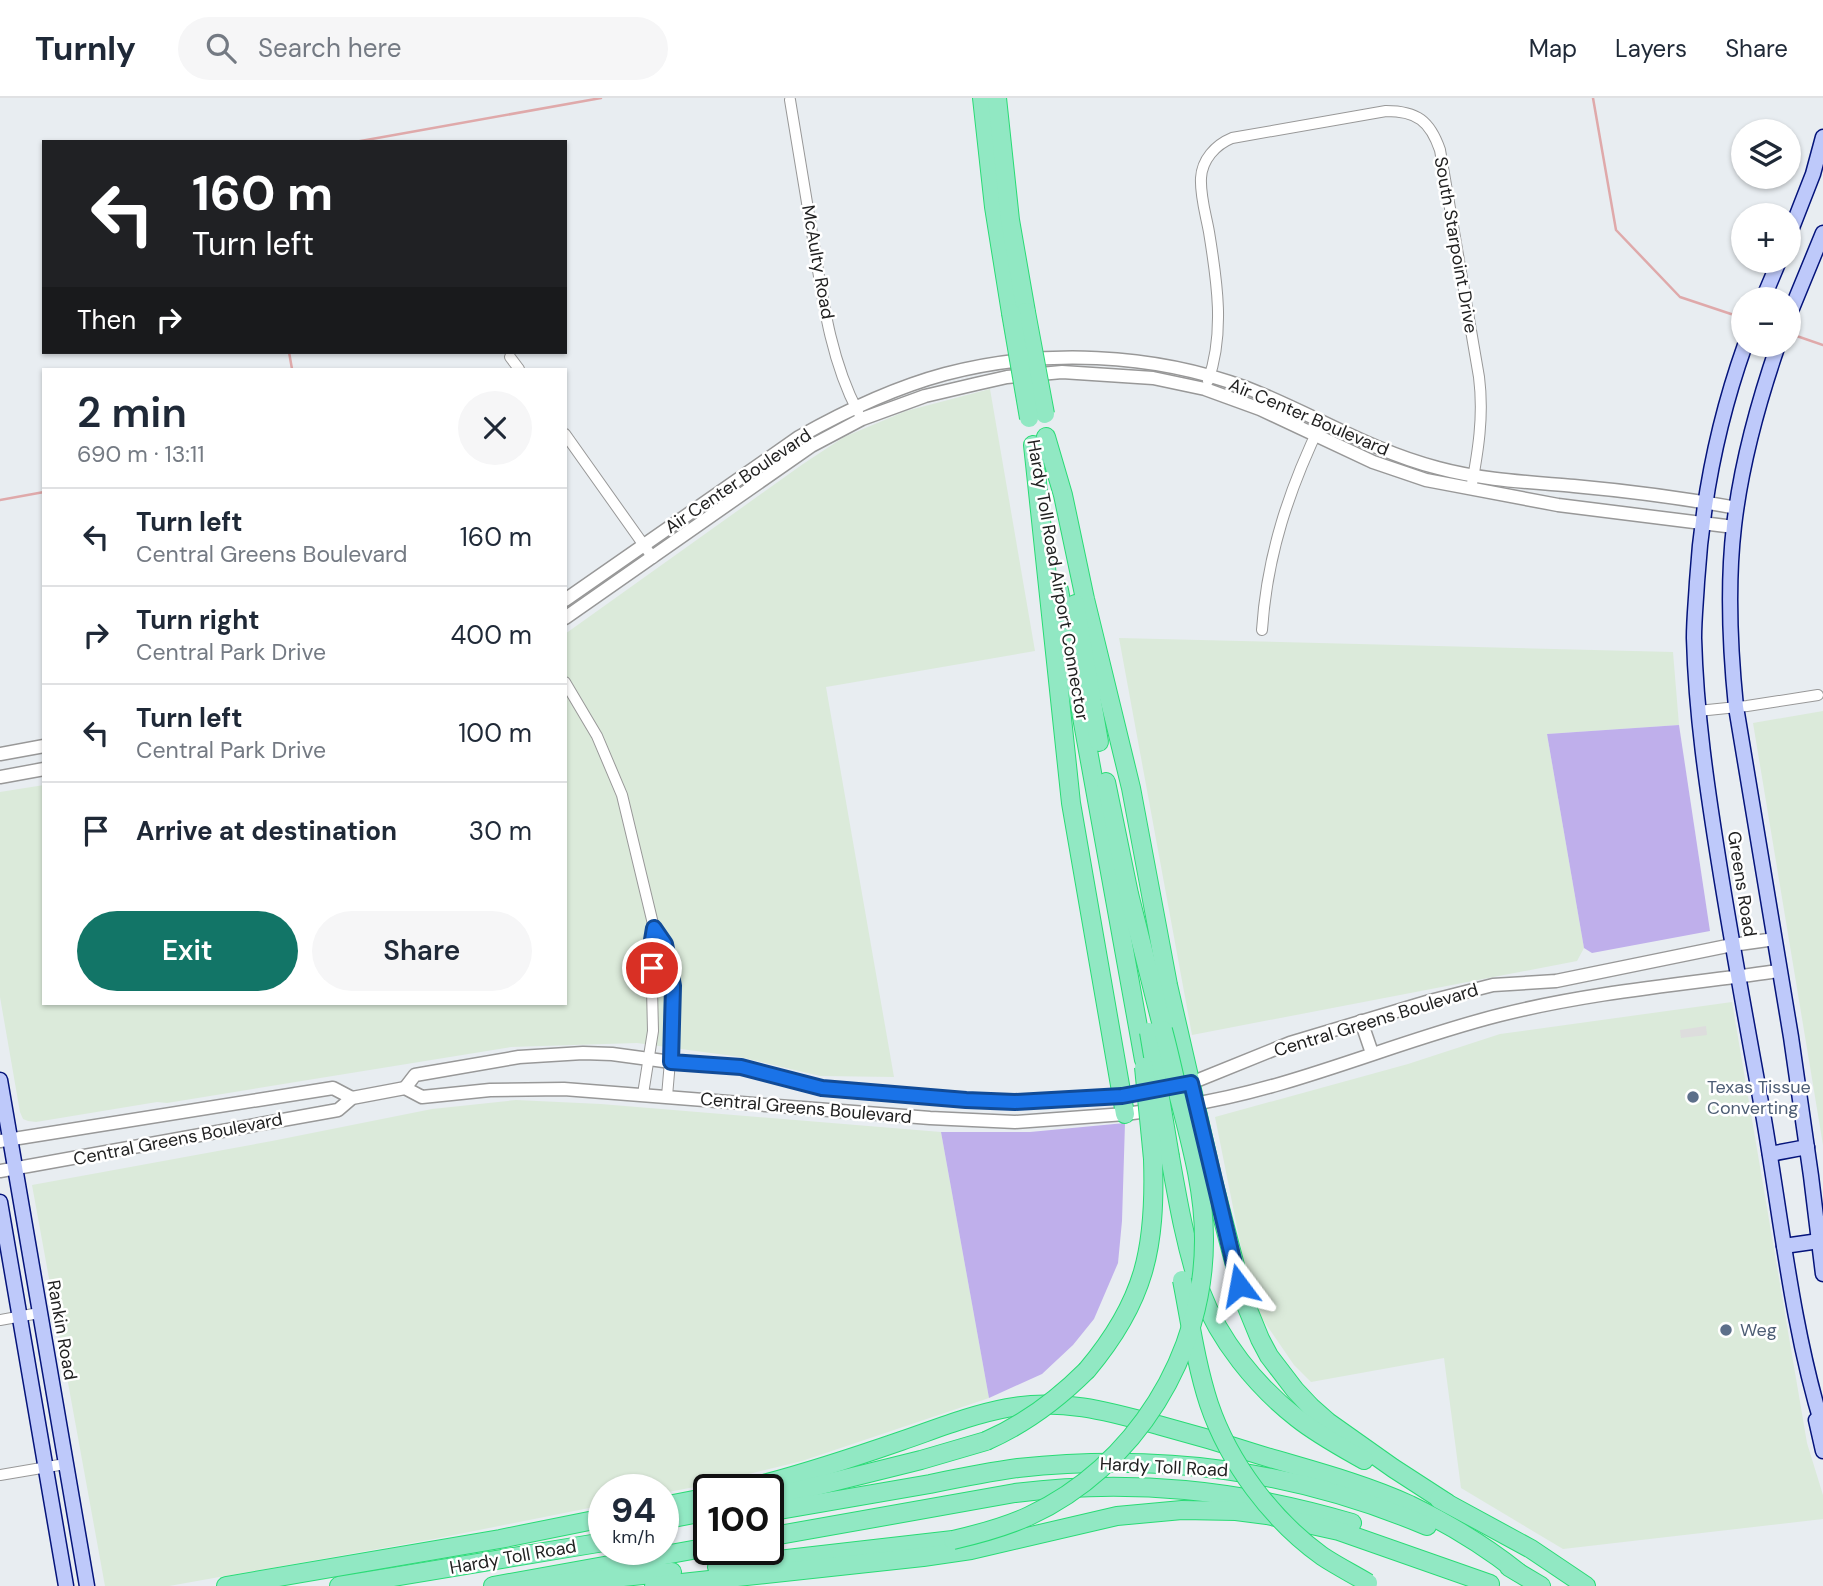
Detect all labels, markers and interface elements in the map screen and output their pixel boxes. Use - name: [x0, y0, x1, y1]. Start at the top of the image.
- search box: [178, 17, 668, 80]
- text: Turnly: [35, 27, 136, 70]
- icon: search: [202, 29, 240, 67]
- text: Search here: [258, 31, 401, 65]
- text: Map: [1529, 33, 1577, 64]
- text: Layers: [1615, 33, 1687, 64]
- text: Share: [1725, 33, 1788, 64]
- map controls: [1731, 119, 1801, 357]
- button: layers: [1731, 119, 1801, 189]
- street label: South Starpoint Drive: [1429, 155, 1483, 335]
- text: 160 m: [192, 161, 333, 225]
- icon: left: [77, 168, 168, 259]
- street label: McAulty Road: [796, 203, 840, 321]
- button: +: [1731, 203, 1801, 273]
- text: Turn left: [192, 223, 314, 265]
- button: −: [1731, 287, 1801, 357]
- icon: right: [150, 301, 188, 339]
- text: Then: [77, 303, 136, 337]
- street label: Air Center Boulevard: [1225, 372, 1393, 462]
- text: 2 min: [77, 385, 187, 440]
- button: close: [458, 391, 532, 465]
- street label: Air Center Boulevard: [660, 423, 816, 539]
- street label: Hardy Toll Road Airport Connector: [1021, 438, 1095, 723]
- text: 690 m · 13:11: [77, 439, 204, 469]
- text: Turn left: [136, 505, 243, 539]
- icon: left: [77, 518, 115, 556]
- text: 160 m: [460, 520, 532, 554]
- text: Central Greens Boulevard: [136, 539, 408, 569]
- text: Turn right: [136, 603, 260, 637]
- icon: right: [77, 616, 115, 654]
- text: 400 m: [451, 618, 532, 652]
- text: Central Park Drive: [136, 637, 326, 667]
- text: Turn left: [136, 701, 243, 735]
- icon: left: [77, 714, 115, 752]
- text: 100 m: [458, 716, 532, 750]
- text: Central Park Drive: [136, 735, 326, 765]
- icon: arrive: [77, 812, 115, 850]
- text: Arrive at destination: [136, 814, 397, 848]
- text: 30 m: [469, 814, 532, 848]
- street label: Greens Road: [1722, 830, 1762, 938]
- button: Exit: [77, 911, 298, 991]
- button: Share: [312, 911, 532, 991]
- pin: [622, 938, 682, 998]
- icon: arrive: [633, 949, 671, 987]
- street label: Central Greens Boulevard: [1271, 977, 1481, 1063]
- place label: Texas Tissue Converting: [1707, 1075, 1811, 1120]
- street label: Central Greens Boulevard: [699, 1087, 913, 1129]
- marker: Texas Tissue Converting: [1685, 1089, 1701, 1105]
- street label: Central Greens Boulevard: [71, 1107, 285, 1171]
- position arrow: [1202, 1248, 1276, 1322]
- street label: Rankin Road: [41, 1278, 83, 1382]
- place label: Weg: [1740, 1318, 1777, 1342]
- marker: Weg: [1718, 1322, 1734, 1338]
- street label: Hardy Toll Road: [1099, 1452, 1229, 1482]
- speed limit sign: 100: [693, 1474, 784, 1565]
- text: 94: [611, 1487, 656, 1533]
- text: km/h: [612, 1525, 655, 1549]
- street label: Hardy Toll Road: [448, 1534, 578, 1580]

